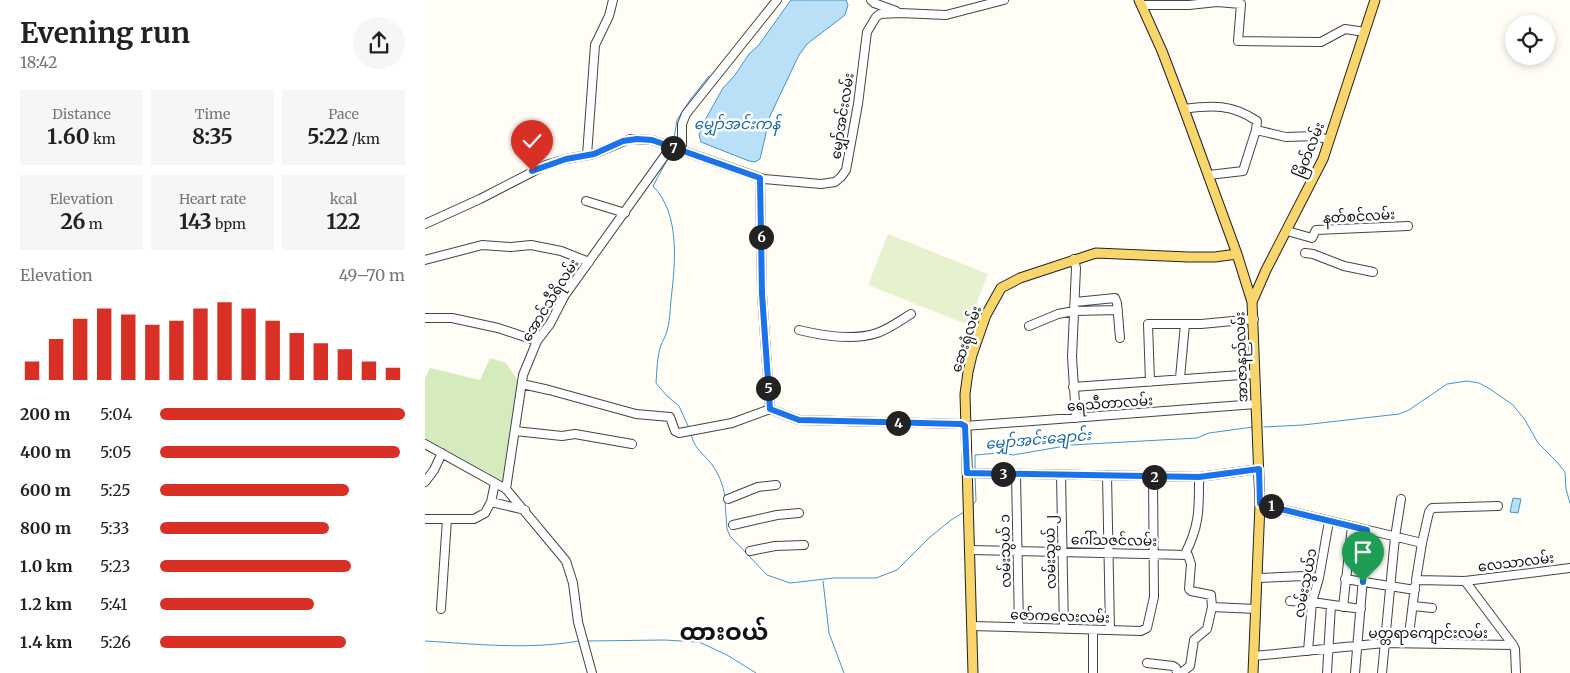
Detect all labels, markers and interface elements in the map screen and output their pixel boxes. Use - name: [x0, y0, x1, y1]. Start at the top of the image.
- text: Evening run: [20, 15, 190, 51]
- map controls: [1505, 15, 1555, 65]
- button: locate: [1505, 15, 1555, 65]
- button: share: [353, 17, 405, 69]
- text: 18:42: [20, 52, 57, 72]
- street label: မျှော်အင်းလမ်း: [825, 71, 861, 161]
- text: Distance: [52, 105, 111, 123]
- text: Time: [195, 105, 230, 123]
- text: Pace: [328, 105, 359, 123]
- water label: မျှော်အင်းကန်: [694, 113, 783, 136]
- street label: မြိတ်လမ်း: [1289, 119, 1331, 182]
- pin: [511, 120, 553, 171]
- text: 1.60: [47, 123, 90, 150]
- text: 8:35: [192, 123, 233, 150]
- text: 5:22: [307, 123, 348, 150]
- icon: check: [518, 127, 546, 155]
- text: km: [90, 130, 116, 148]
- text: /km: [348, 130, 380, 148]
- pin: 7: [661, 136, 685, 160]
- text: 7: [669, 139, 678, 157]
- text: Elevation: [50, 190, 113, 208]
- text: Heart rate: [179, 190, 246, 208]
- text: kcal: [330, 190, 357, 208]
- street label: နတ်စင်လမ်း: [1322, 204, 1396, 230]
- text: 26: [60, 208, 85, 235]
- text: 143: [179, 208, 212, 235]
- text: 122: [326, 208, 361, 235]
- text: m: [85, 215, 103, 233]
- text: bpm: [212, 215, 246, 233]
- pin: 6: [749, 224, 773, 250]
- text: 6: [757, 228, 766, 246]
- street label: အောင်သီရိလမ်း: [516, 255, 585, 346]
- text: Elevation: [20, 265, 93, 285]
- text: 49–70 m: [339, 265, 405, 285]
- street label: ဆေးရုံလမ်း: [946, 303, 988, 375]
- street label: အာဇာနည်လမ်း: [1229, 311, 1255, 403]
- pin: 5: [755, 376, 781, 400]
- text: 5: [764, 379, 773, 397]
- street label: ရေသီတာလမ်း: [1066, 390, 1154, 418]
- text: 200 m: [20, 404, 70, 424]
- text: 5:04: [100, 404, 132, 424]
- pin: 4: [885, 410, 911, 436]
- text: 4: [894, 414, 903, 432]
- water label: မျှော်အင်းချောင်း: [984, 424, 1093, 456]
- text: 400 m: [20, 442, 71, 462]
- text: 5:05: [100, 442, 132, 462]
- pin: 3: [991, 462, 1015, 486]
- pin: 2: [1141, 464, 1167, 490]
- text: 3: [999, 465, 1008, 483]
- text: 2: [1150, 468, 1159, 486]
- text: 600 m: [20, 480, 71, 500]
- text: 5:25: [100, 480, 131, 500]
- pin: 1: [1259, 494, 1283, 518]
- text: 1: [1268, 497, 1275, 515]
- street label: လမ်းသွယ် ၁: [994, 514, 1017, 588]
- street label: လမ်းသွယ် ၂: [1039, 515, 1063, 589]
- text: 800 m: [20, 518, 71, 538]
- text: 5:33: [100, 518, 130, 538]
- street label: ဂေါ်သဇင်လမ်း: [1071, 529, 1157, 550]
- pin: [1342, 531, 1384, 582]
- icon: arrive: [1349, 538, 1377, 566]
- street label: လမ်းသွယ်၁: [1288, 547, 1323, 620]
- street label: လေသာလမ်း: [1477, 547, 1555, 576]
- text: 1.0 km: [20, 556, 73, 576]
- text: 5:23: [100, 556, 130, 576]
- text: 1.2 km: [20, 594, 72, 614]
- text: 5:41: [100, 594, 128, 614]
- street label: ဇော်ကလေးလမ်း: [1010, 604, 1110, 627]
- district label: ထားဝယ်: [679, 616, 769, 647]
- street label: မတ္တရာကျောင်းလမ်း: [1368, 623, 1488, 645]
- text: 1.4 km: [20, 632, 72, 652]
- text: 5:26: [100, 632, 131, 652]

